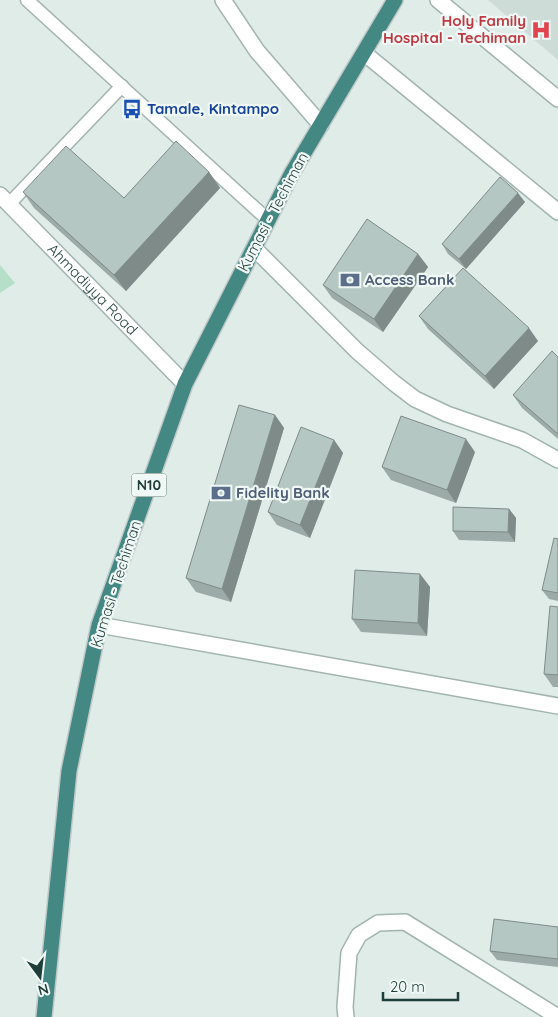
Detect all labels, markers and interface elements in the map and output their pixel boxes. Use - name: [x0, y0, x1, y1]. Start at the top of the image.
- place label: Holy Family Hospital - Techiman: [383, 11, 526, 47]
- hospital icon: Holy Family Hospital - Techiman: [530, 19, 552, 41]
- bus stop icon: Tamale, Kintampo: [121, 98, 143, 120]
- place label: Tamale, Kintampo: [147, 99, 279, 118]
- street label: Kumasi - Techiman: [233, 149, 312, 275]
- street label: Ahmadiyya Road: [44, 239, 142, 339]
- bank icon: Access Bank: [339, 269, 361, 291]
- place label: Access Bank: [365, 270, 454, 289]
- road number: N10: [132, 474, 166, 496]
- bank icon: Fidelity Bank: [210, 482, 232, 504]
- place label: Fidelity Bank: [236, 483, 330, 502]
- street label: Kumasi - Techiman: [86, 518, 145, 650]
- north arrow: [15, 952, 65, 1002]
- scale bar: [383, 970, 458, 1002]
- text: 20 m: [390, 977, 425, 996]
- text: N: [36, 980, 51, 1000]

